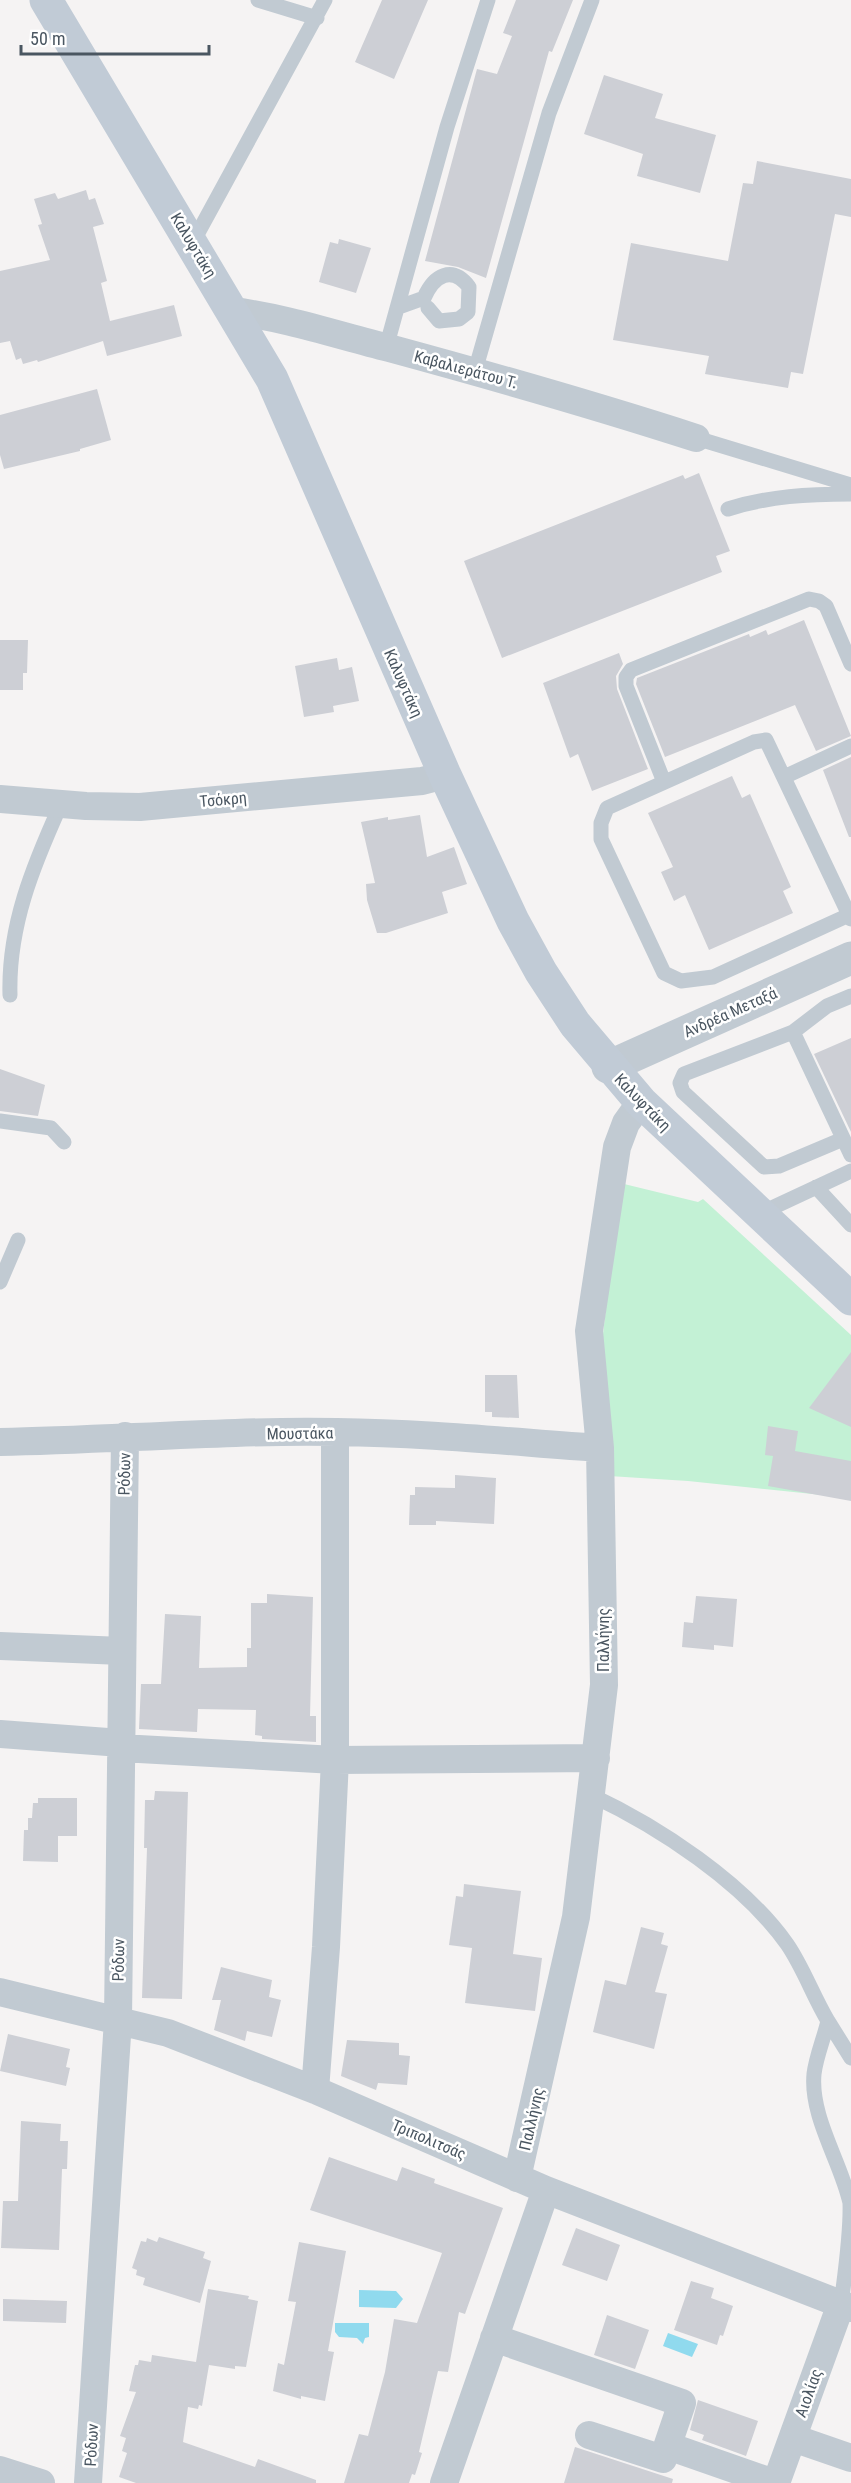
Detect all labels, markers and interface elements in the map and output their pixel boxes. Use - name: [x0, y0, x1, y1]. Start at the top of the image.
- scale bar: [21, 18, 208, 56]
- text: 50 m: [30, 28, 65, 49]
- street label: Καλυφτάκη: [167, 209, 220, 281]
- street label: Καβαλιεράτου Τ.: [412, 347, 520, 392]
- street label: Καλυφτάκη: [380, 646, 427, 720]
- street label: Τσόκρη: [199, 788, 247, 811]
- street label: Ανδρέα Μεταξά: [681, 983, 780, 1041]
- street label: Καλυφτάκη: [611, 1070, 675, 1135]
- street label: Μουστάκα: [266, 1423, 334, 1444]
- street label: Ρόδων: [115, 1452, 134, 1496]
- street label: Παλλήνης: [594, 1608, 613, 1672]
- street label: Ρόδων: [109, 1938, 128, 1982]
- street label: Παλλήνης: [515, 2086, 548, 2152]
- street label: Τριπολιτσάς: [389, 2115, 469, 2164]
- street label: Αιολίας: [791, 2366, 826, 2420]
- street label: Ρόδων: [81, 2423, 102, 2467]

